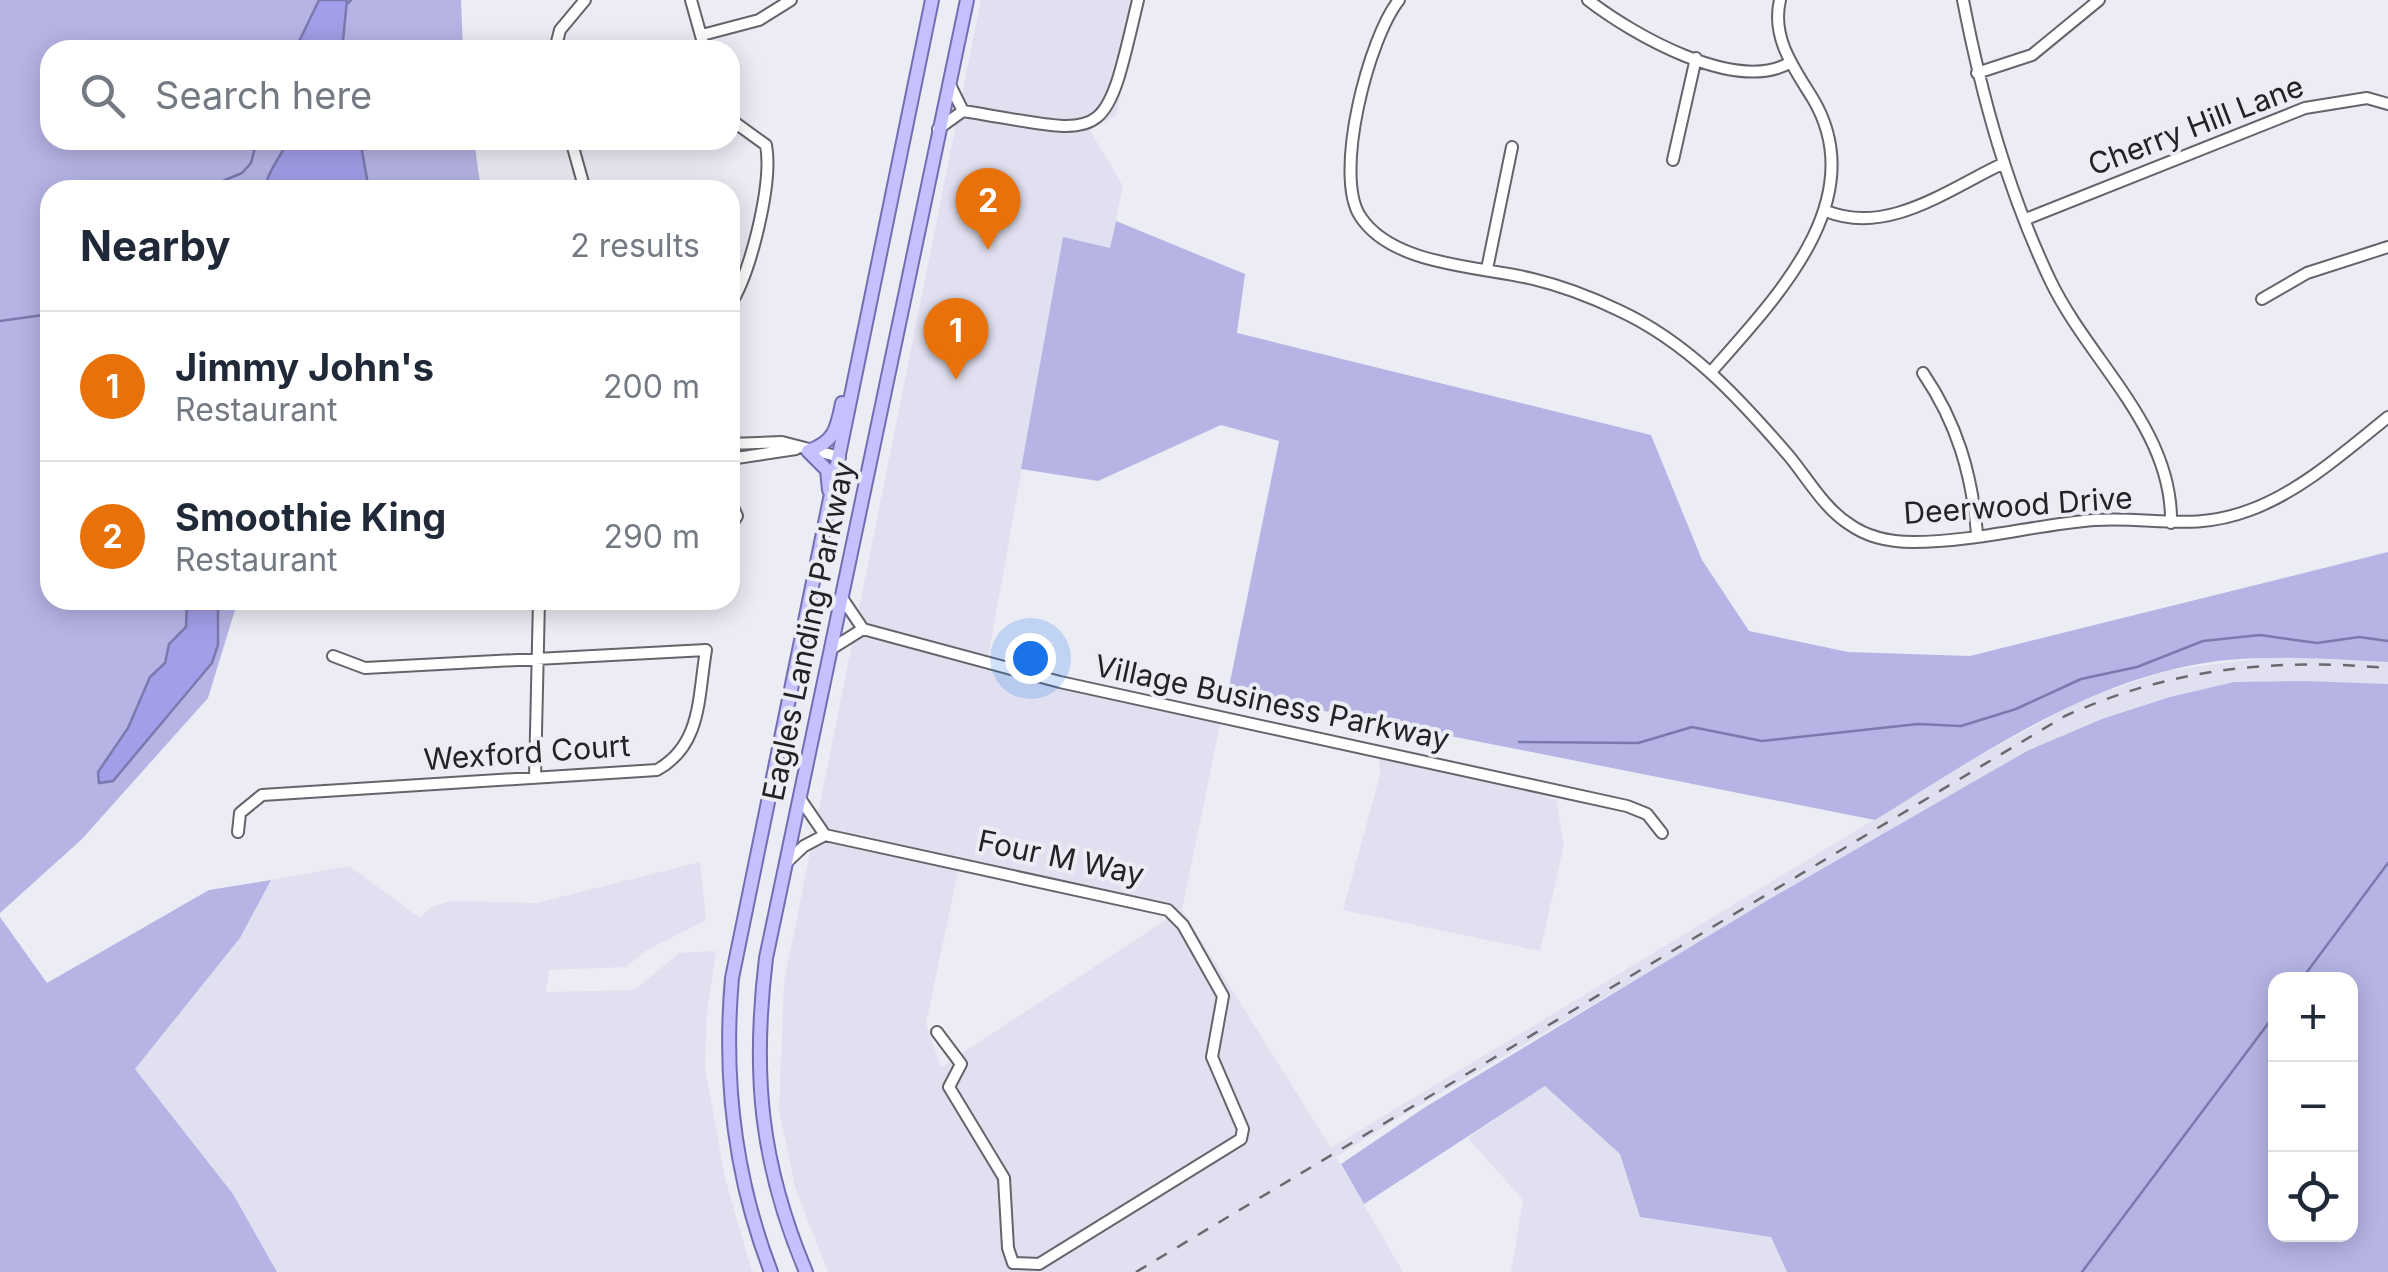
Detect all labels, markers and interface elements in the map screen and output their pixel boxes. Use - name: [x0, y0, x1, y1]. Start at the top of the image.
- search box: [40, 40, 740, 150]
- street label: Cherry Hill Lane: [2083, 67, 2308, 183]
- icon: search: [75, 68, 130, 123]
- text: Search here: [155, 72, 372, 118]
- pin: 2: [956, 168, 1020, 250]
- text: Nearby: [80, 220, 231, 271]
- text: 2 results: [570, 226, 700, 265]
- pin: 1: [924, 298, 988, 380]
- text: Jimmy John's: [175, 344, 434, 390]
- text: 1: [106, 367, 119, 406]
- text: 200 m: [603, 367, 700, 406]
- text: Restaurant: [175, 390, 338, 429]
- street label: Eagles Landing Parkway: [754, 458, 862, 804]
- street label: Deerwood Drive: [1902, 479, 2134, 531]
- text: Smoothie King: [175, 494, 446, 540]
- text: 2: [102, 517, 123, 556]
- text: 290 m: [603, 517, 700, 556]
- text: Restaurant: [175, 540, 338, 579]
- your location: [1005, 633, 1056, 684]
- street label: Village Business Parkway: [1092, 647, 1453, 757]
- street label: Wexford Court: [422, 727, 632, 777]
- street label: Four M Way: [975, 822, 1148, 892]
- map controls: [2268, 972, 2358, 1242]
- button: +: [2268, 972, 2358, 1062]
- button: −: [2268, 1062, 2358, 1152]
- button: locate: [2268, 1152, 2358, 1242]

